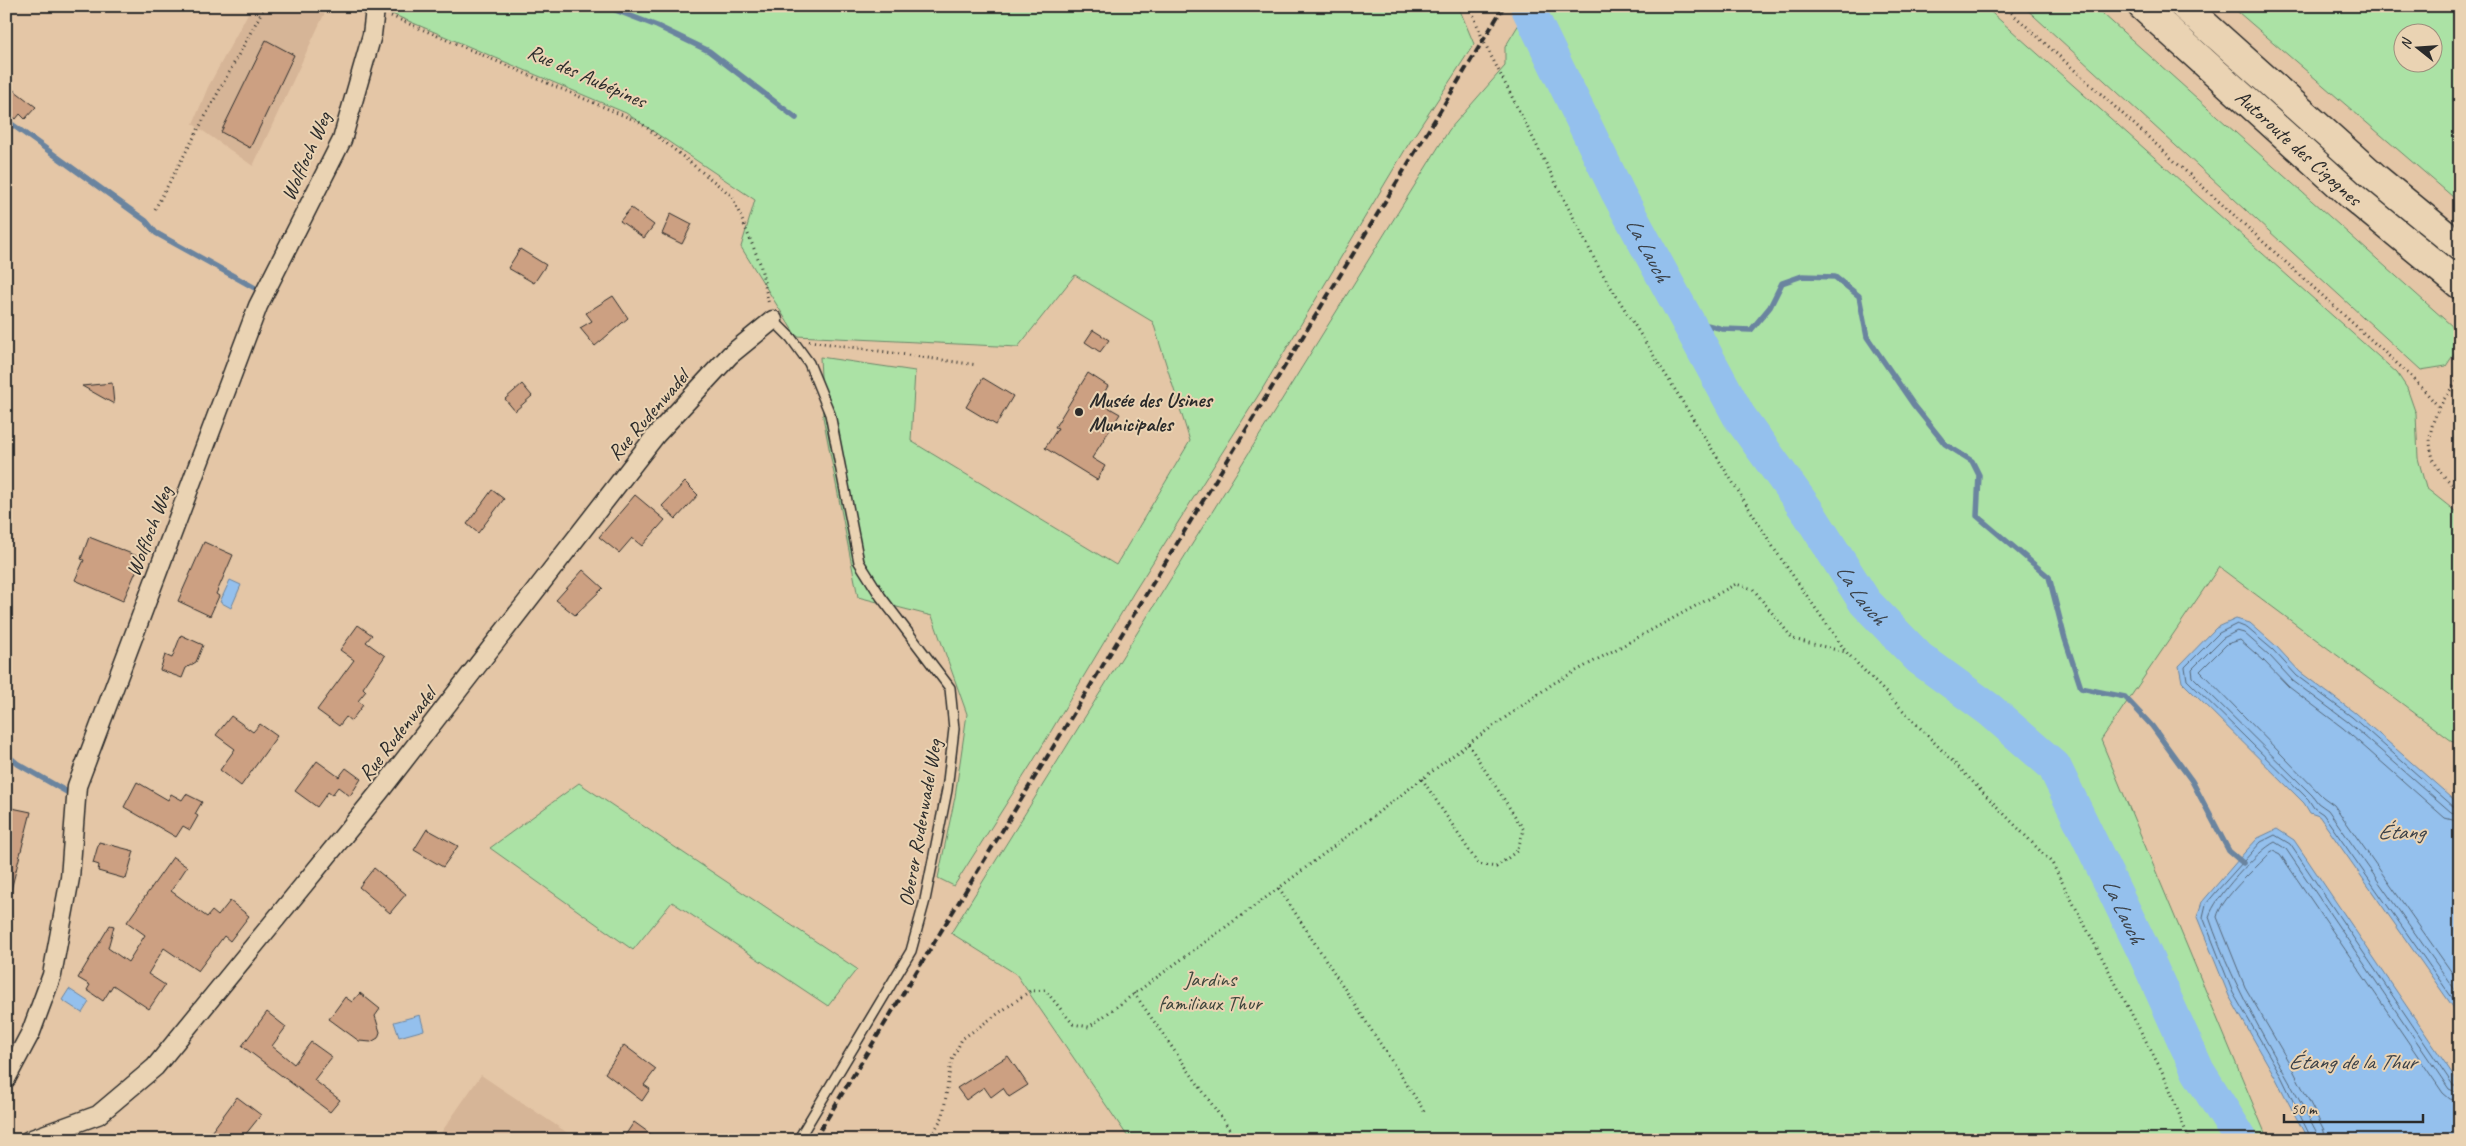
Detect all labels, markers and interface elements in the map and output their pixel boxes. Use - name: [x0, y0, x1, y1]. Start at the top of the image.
- north arrow: [2394, 22, 2444, 72]
- text: N: [2397, 35, 2416, 51]
- street label: Rue des Aubépines: [524, 38, 652, 114]
- street label: Autoroute des Cigognes: [2230, 84, 2368, 213]
- street label: Wolfloch Weg: [275, 106, 338, 204]
- water label: La Lauch: [1619, 213, 1677, 288]
- street label: Rue Rudenwadel: [602, 362, 696, 465]
- place label: Musée des Usines Municipales: [1089, 387, 1214, 437]
- marker: Musée des Usines Municipales: [1073, 406, 1085, 418]
- street label: Wolfloch Weg: [120, 481, 179, 580]
- water label: La Lauch: [1829, 559, 1894, 632]
- street label: Rue Rudenwadel: [353, 680, 444, 786]
- street label: Oberer Rudenwadel Weg: [893, 736, 948, 909]
- water label: Étang: [2378, 818, 2428, 846]
- water label: La Lauch: [2096, 874, 2151, 950]
- park label: Jardins familiaux Thur: [1158, 966, 1263, 1016]
- water label: Étang de la Thur: [2288, 1048, 2420, 1076]
- scale bar: [2284, 1091, 2422, 1123]
- text: 50 m: [2291, 1100, 2318, 1119]

